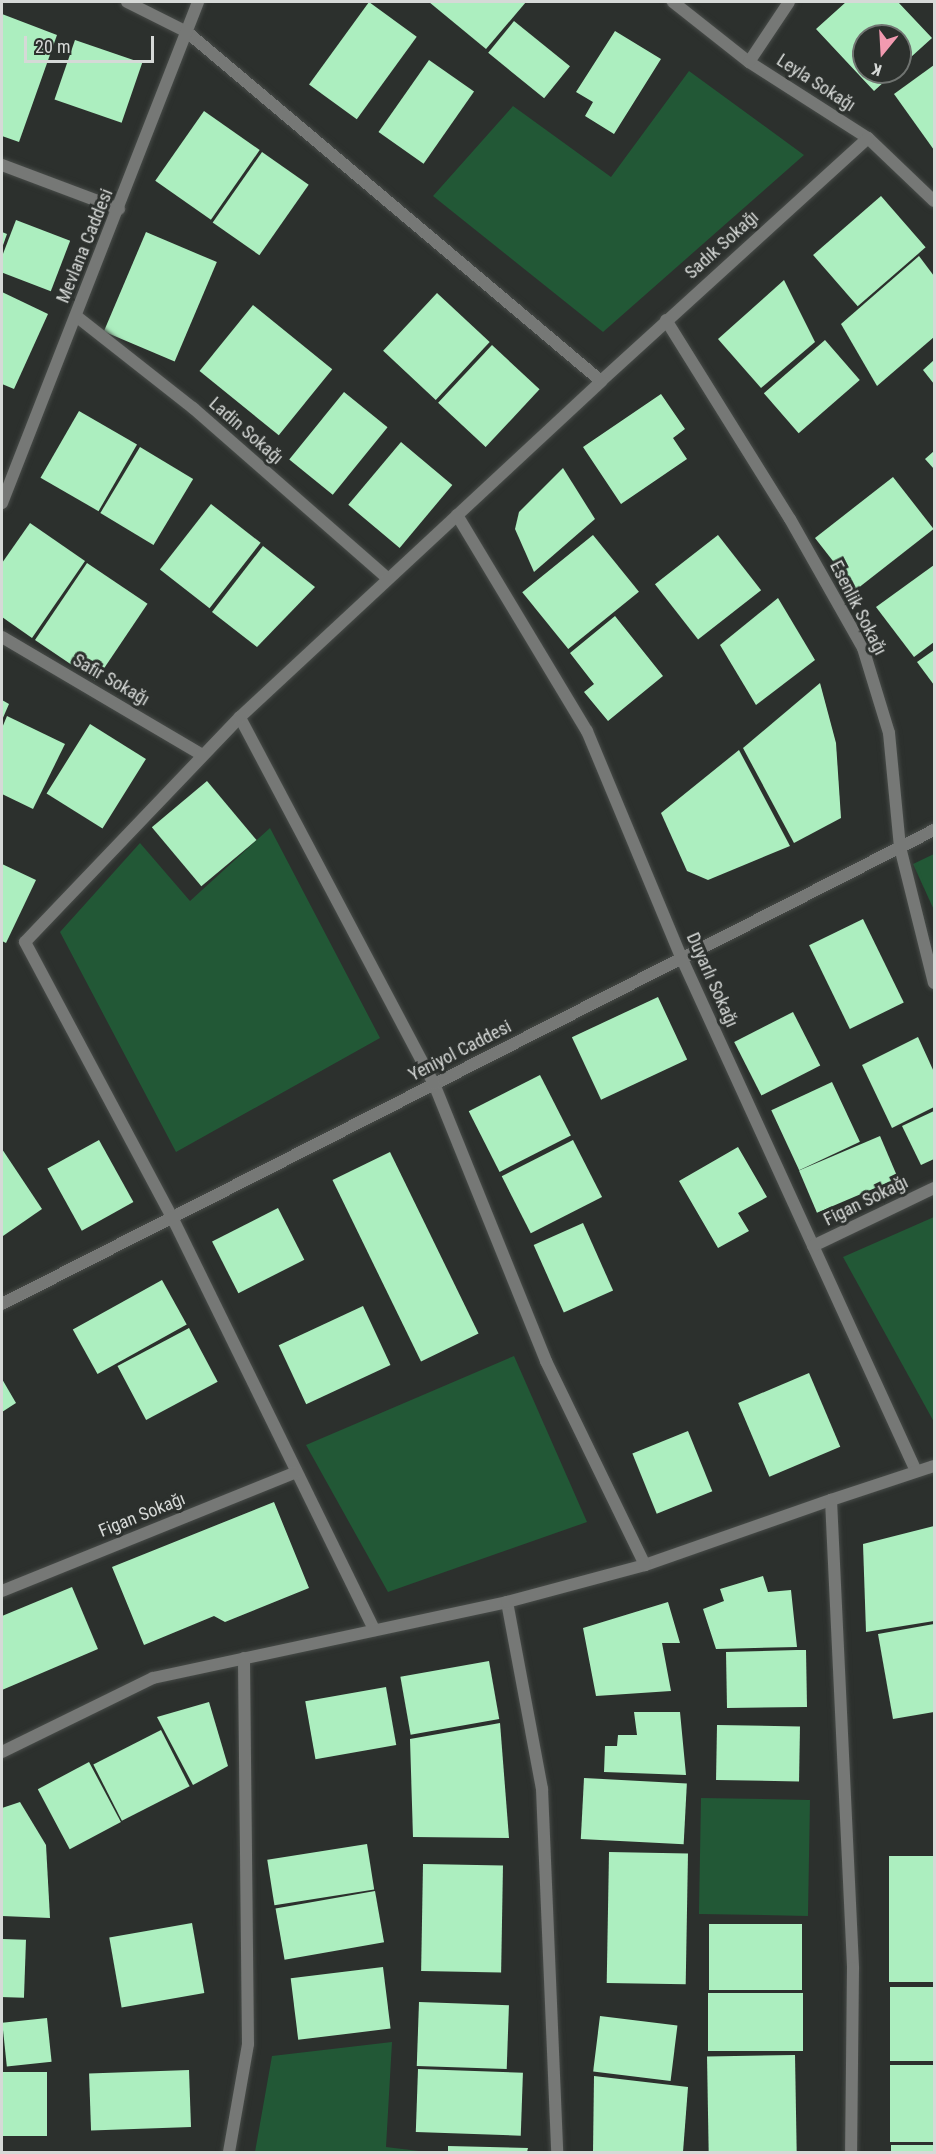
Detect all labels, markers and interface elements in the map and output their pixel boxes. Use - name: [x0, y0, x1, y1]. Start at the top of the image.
- scale bar: [27, 24, 158, 62]
- north arrow: [852, 24, 912, 84]
- text: 20 m: [35, 36, 70, 57]
- street label: Leyla Sokağı: [773, 50, 859, 116]
- text: K: [870, 59, 884, 80]
- street label: Mevlana Caddesi: [52, 186, 118, 306]
- street label: Sadık Sokağı: [681, 206, 763, 284]
- street label: Ladin Sokağı: [204, 393, 288, 469]
- street label: Esenlik Sokağı: [825, 557, 891, 659]
- street label: Safir Sokağı: [69, 649, 153, 711]
- street label: Duyarlı Sokağı: [682, 929, 742, 1031]
- street label: Yeniyol Caddesi: [405, 1016, 515, 1086]
- street label: Figan Sokağı: [820, 1171, 912, 1231]
- street label: Figan Sokağı: [96, 1488, 188, 1542]

